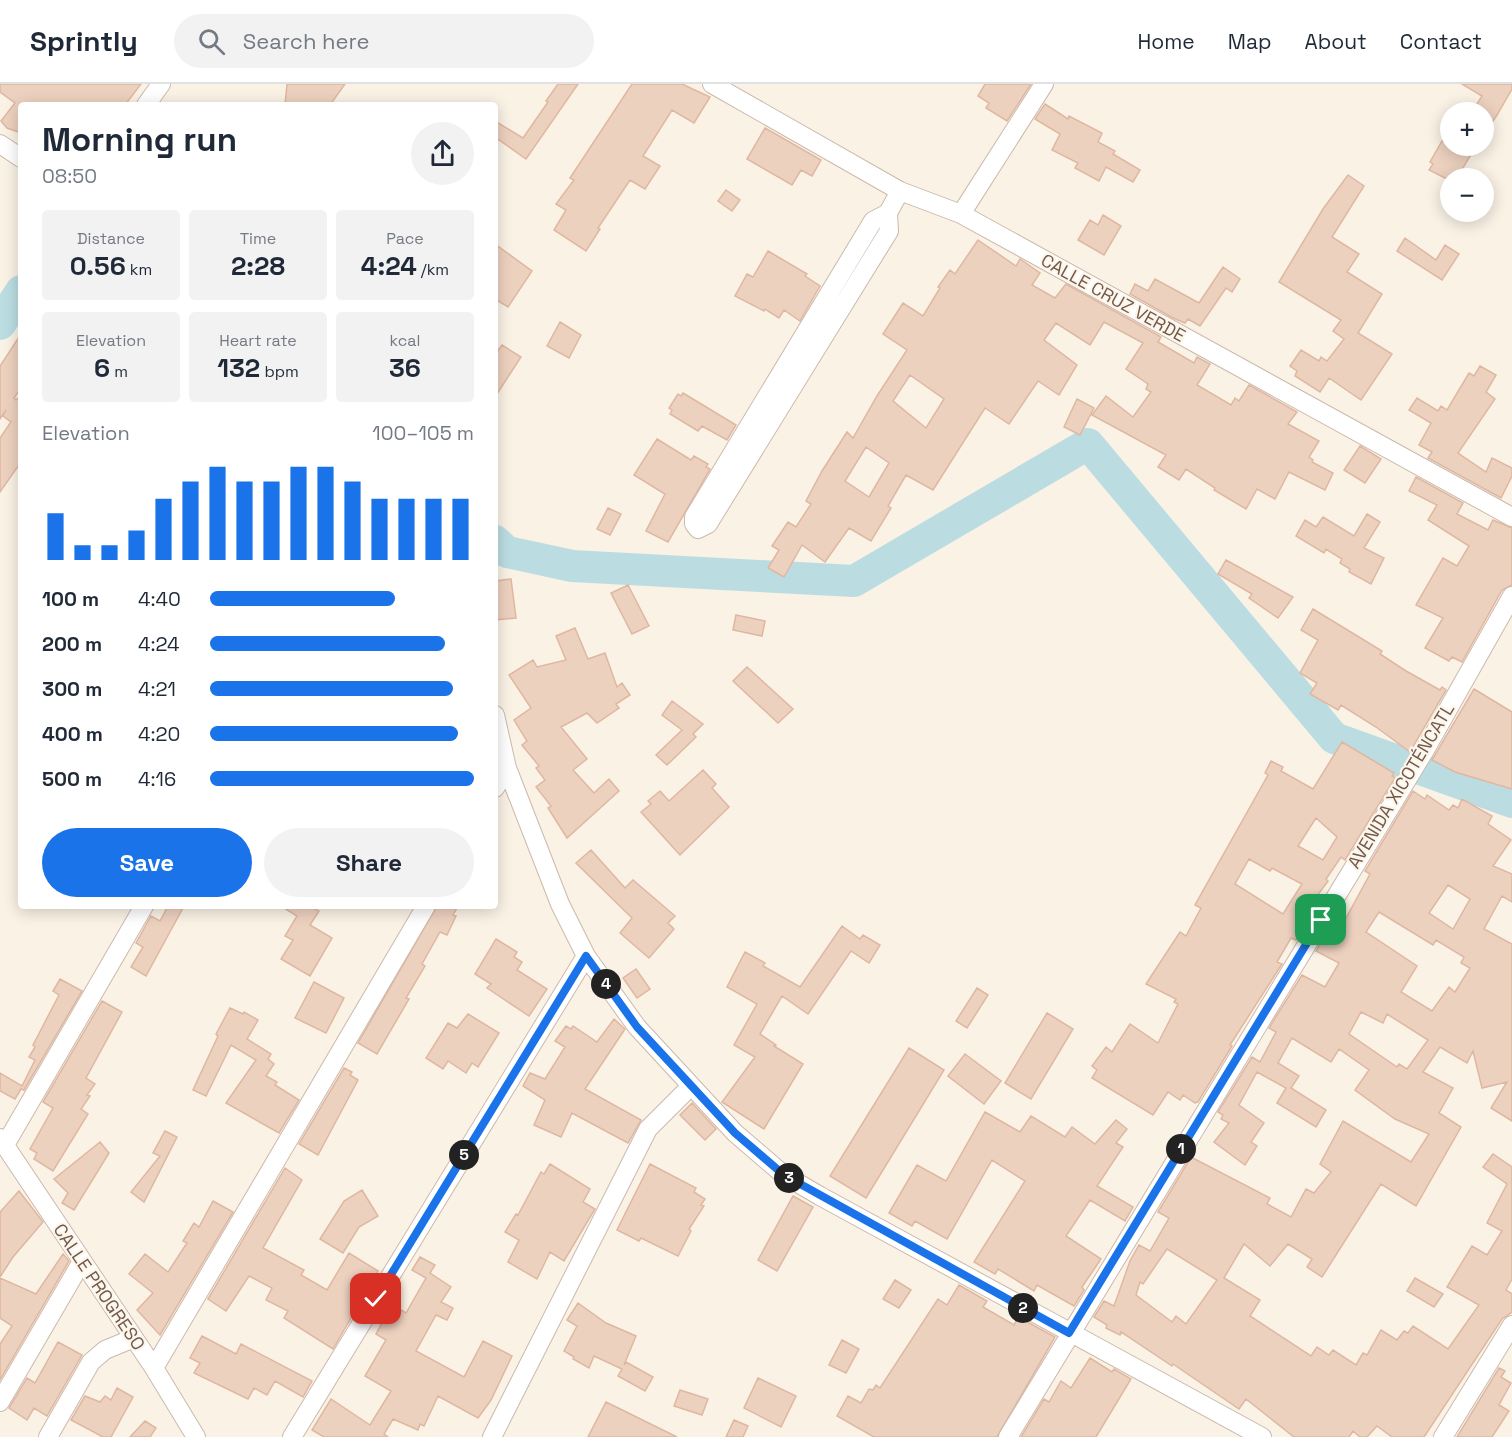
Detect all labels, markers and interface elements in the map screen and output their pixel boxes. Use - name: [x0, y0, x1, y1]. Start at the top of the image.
- search box: [174, 14, 594, 68]
- text: Sprintly: [30, 23, 138, 59]
- icon: search: [195, 25, 228, 58]
- text: Search here: [243, 27, 370, 55]
- text: Home: [1137, 28, 1195, 55]
- text: Map: [1228, 28, 1272, 55]
- text: About: [1305, 28, 1367, 55]
- text: Contact: [1400, 28, 1482, 55]
- map controls: [1440, 102, 1494, 222]
- button: +: [1440, 102, 1494, 156]
- text: Morning run: [42, 119, 237, 161]
- button: share: [411, 122, 474, 185]
- text: 08:50: [42, 163, 97, 189]
- button: −: [1440, 168, 1494, 222]
- text: Distance: [77, 228, 145, 249]
- text: Time: [240, 228, 276, 249]
- text: Pace: [386, 228, 424, 249]
- street label: CALLE CRUZ VERDE: [1037, 248, 1189, 347]
- text: 0.56: [70, 249, 126, 283]
- text: 2:28: [231, 249, 285, 283]
- text: 4:24: [361, 249, 417, 283]
- text: km: [126, 259, 152, 280]
- text: /km: [417, 259, 449, 280]
- text: Elevation: [76, 330, 146, 351]
- text: Heart rate: [219, 330, 297, 351]
- text: kcal: [390, 330, 420, 351]
- text: 6: [94, 351, 110, 385]
- text: 132: [217, 351, 260, 385]
- text: 36: [389, 351, 421, 385]
- text: m: [110, 361, 128, 382]
- text: bpm: [260, 361, 299, 382]
- text: Elevation: [42, 420, 130, 446]
- text: 100–105 m: [372, 420, 474, 446]
- text: 100 m: [42, 586, 99, 612]
- text: 4:40: [138, 586, 181, 612]
- text: 200 m: [42, 631, 102, 657]
- text: 4:24: [138, 631, 180, 657]
- text: 300 m: [42, 676, 102, 702]
- text: 4:21: [138, 676, 176, 702]
- street label: AVENIDA XICOTÉNCATL: [1342, 699, 1459, 873]
- text: 400 m: [42, 721, 103, 747]
- text: 4:20: [138, 721, 180, 747]
- text: 500 m: [42, 766, 102, 792]
- text: 4:16: [138, 766, 176, 792]
- button: Save: [42, 828, 252, 897]
- button: Share: [264, 828, 474, 897]
- pin: [1295, 894, 1346, 945]
- icon: arrive: [1304, 903, 1337, 936]
- pin: 4: [591, 969, 621, 999]
- text: 4: [601, 973, 611, 994]
- pin: 1: [1166, 1134, 1196, 1164]
- text: 1: [1177, 1138, 1185, 1159]
- pin: 5: [449, 1140, 479, 1170]
- text: 5: [459, 1144, 469, 1165]
- pin: 3: [774, 1163, 804, 1193]
- text: 3: [784, 1167, 794, 1188]
- street label: CALLE PROGRESO: [49, 1219, 150, 1354]
- pin: [350, 1273, 401, 1324]
- icon: check: [359, 1282, 392, 1315]
- pin: 2: [1008, 1293, 1038, 1323]
- text: 2: [1018, 1297, 1028, 1318]

